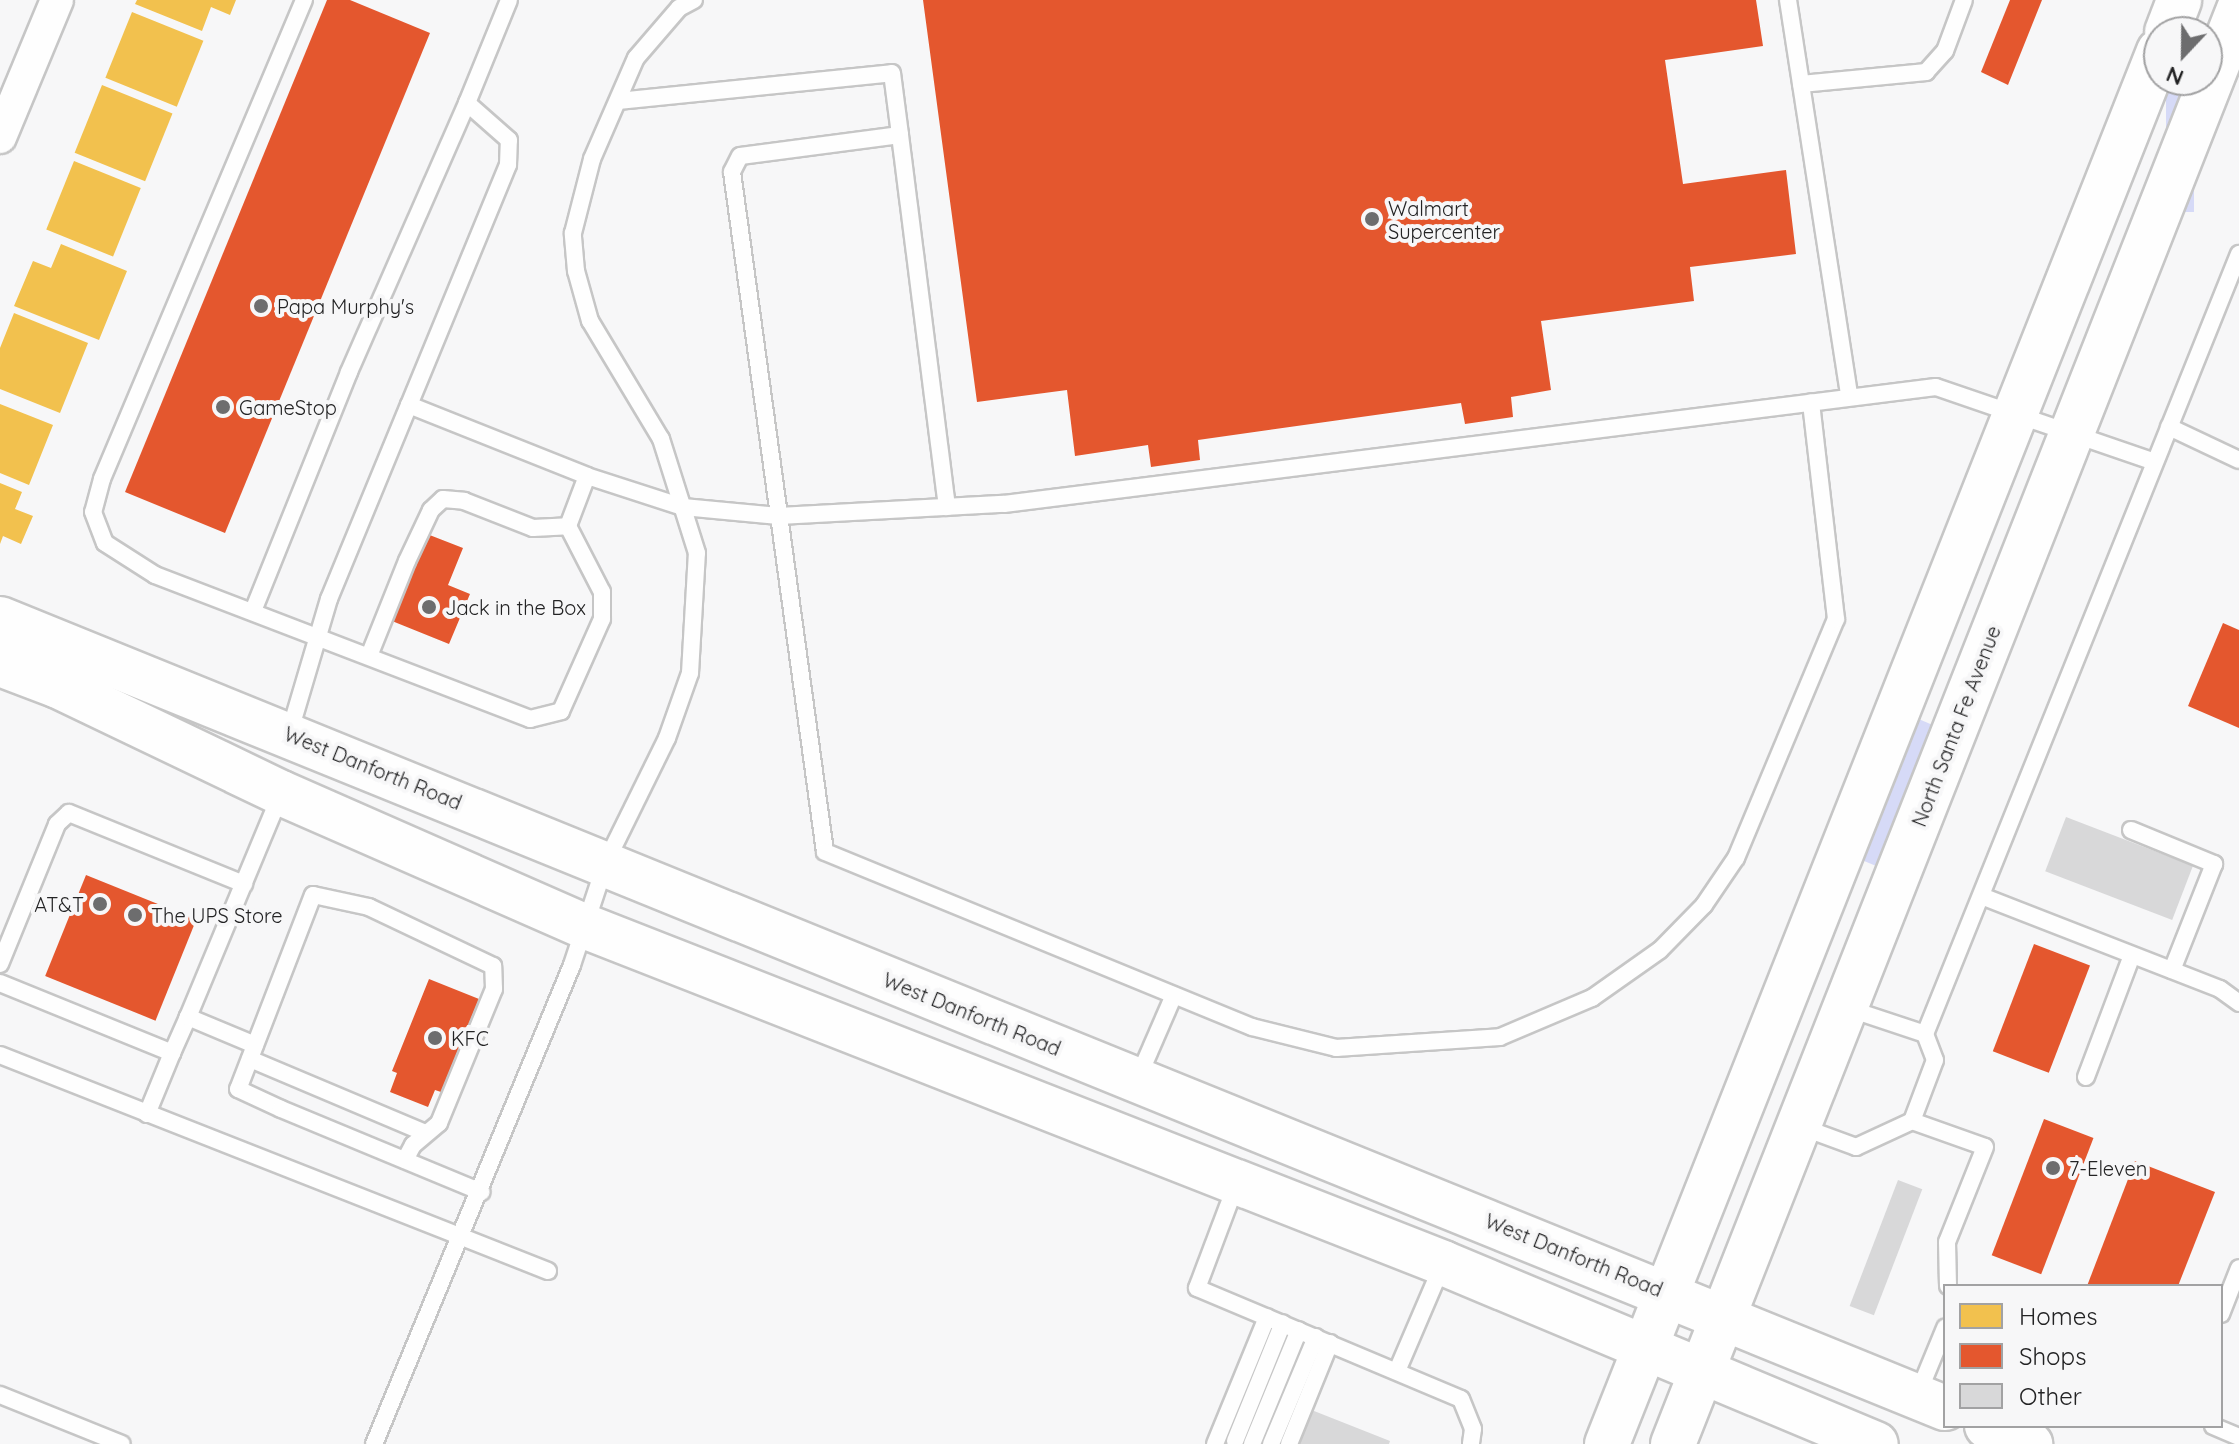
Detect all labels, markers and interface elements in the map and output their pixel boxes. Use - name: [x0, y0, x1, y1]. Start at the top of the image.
- north arrow: [2143, 16, 2223, 96]
- text: N: [2162, 60, 2188, 92]
- place label: Walmart Supercenter: [1388, 196, 1500, 243]
- marker: Walmart Supercenter: [1363, 210, 1381, 228]
- place label: Papa Murphy's: [277, 294, 414, 318]
- marker: Papa Murphy's: [252, 297, 270, 315]
- place label: GameStop: [239, 395, 337, 419]
- marker: GameStop: [214, 398, 232, 416]
- place label: Jack in the Box: [445, 595, 586, 619]
- marker: Jack in the Box: [420, 598, 438, 616]
- street label: North Santa Fe Avenue: [1907, 622, 2005, 830]
- street label: West Danforth Road: [281, 721, 465, 815]
- place label: AT&T: [34, 892, 84, 916]
- marker: AT&T: [91, 895, 109, 913]
- place label: The UPS Store: [151, 903, 283, 927]
- marker: The UPS Store: [126, 906, 144, 924]
- street label: West Danforth Road: [880, 967, 1064, 1061]
- place label: KFC: [451, 1026, 489, 1050]
- marker: KFC: [426, 1029, 444, 1047]
- place label: 7-Eleven: [2069, 1156, 2147, 1180]
- marker: 7-Eleven: [2044, 1159, 2062, 1177]
- street label: West Danforth Road: [1482, 1208, 1666, 1302]
- legend: [1943, 1284, 2223, 1428]
- text: Homes: [2019, 1301, 2097, 1331]
- text: Shops: [2019, 1341, 2086, 1371]
- text: Other: [2019, 1381, 2082, 1411]

